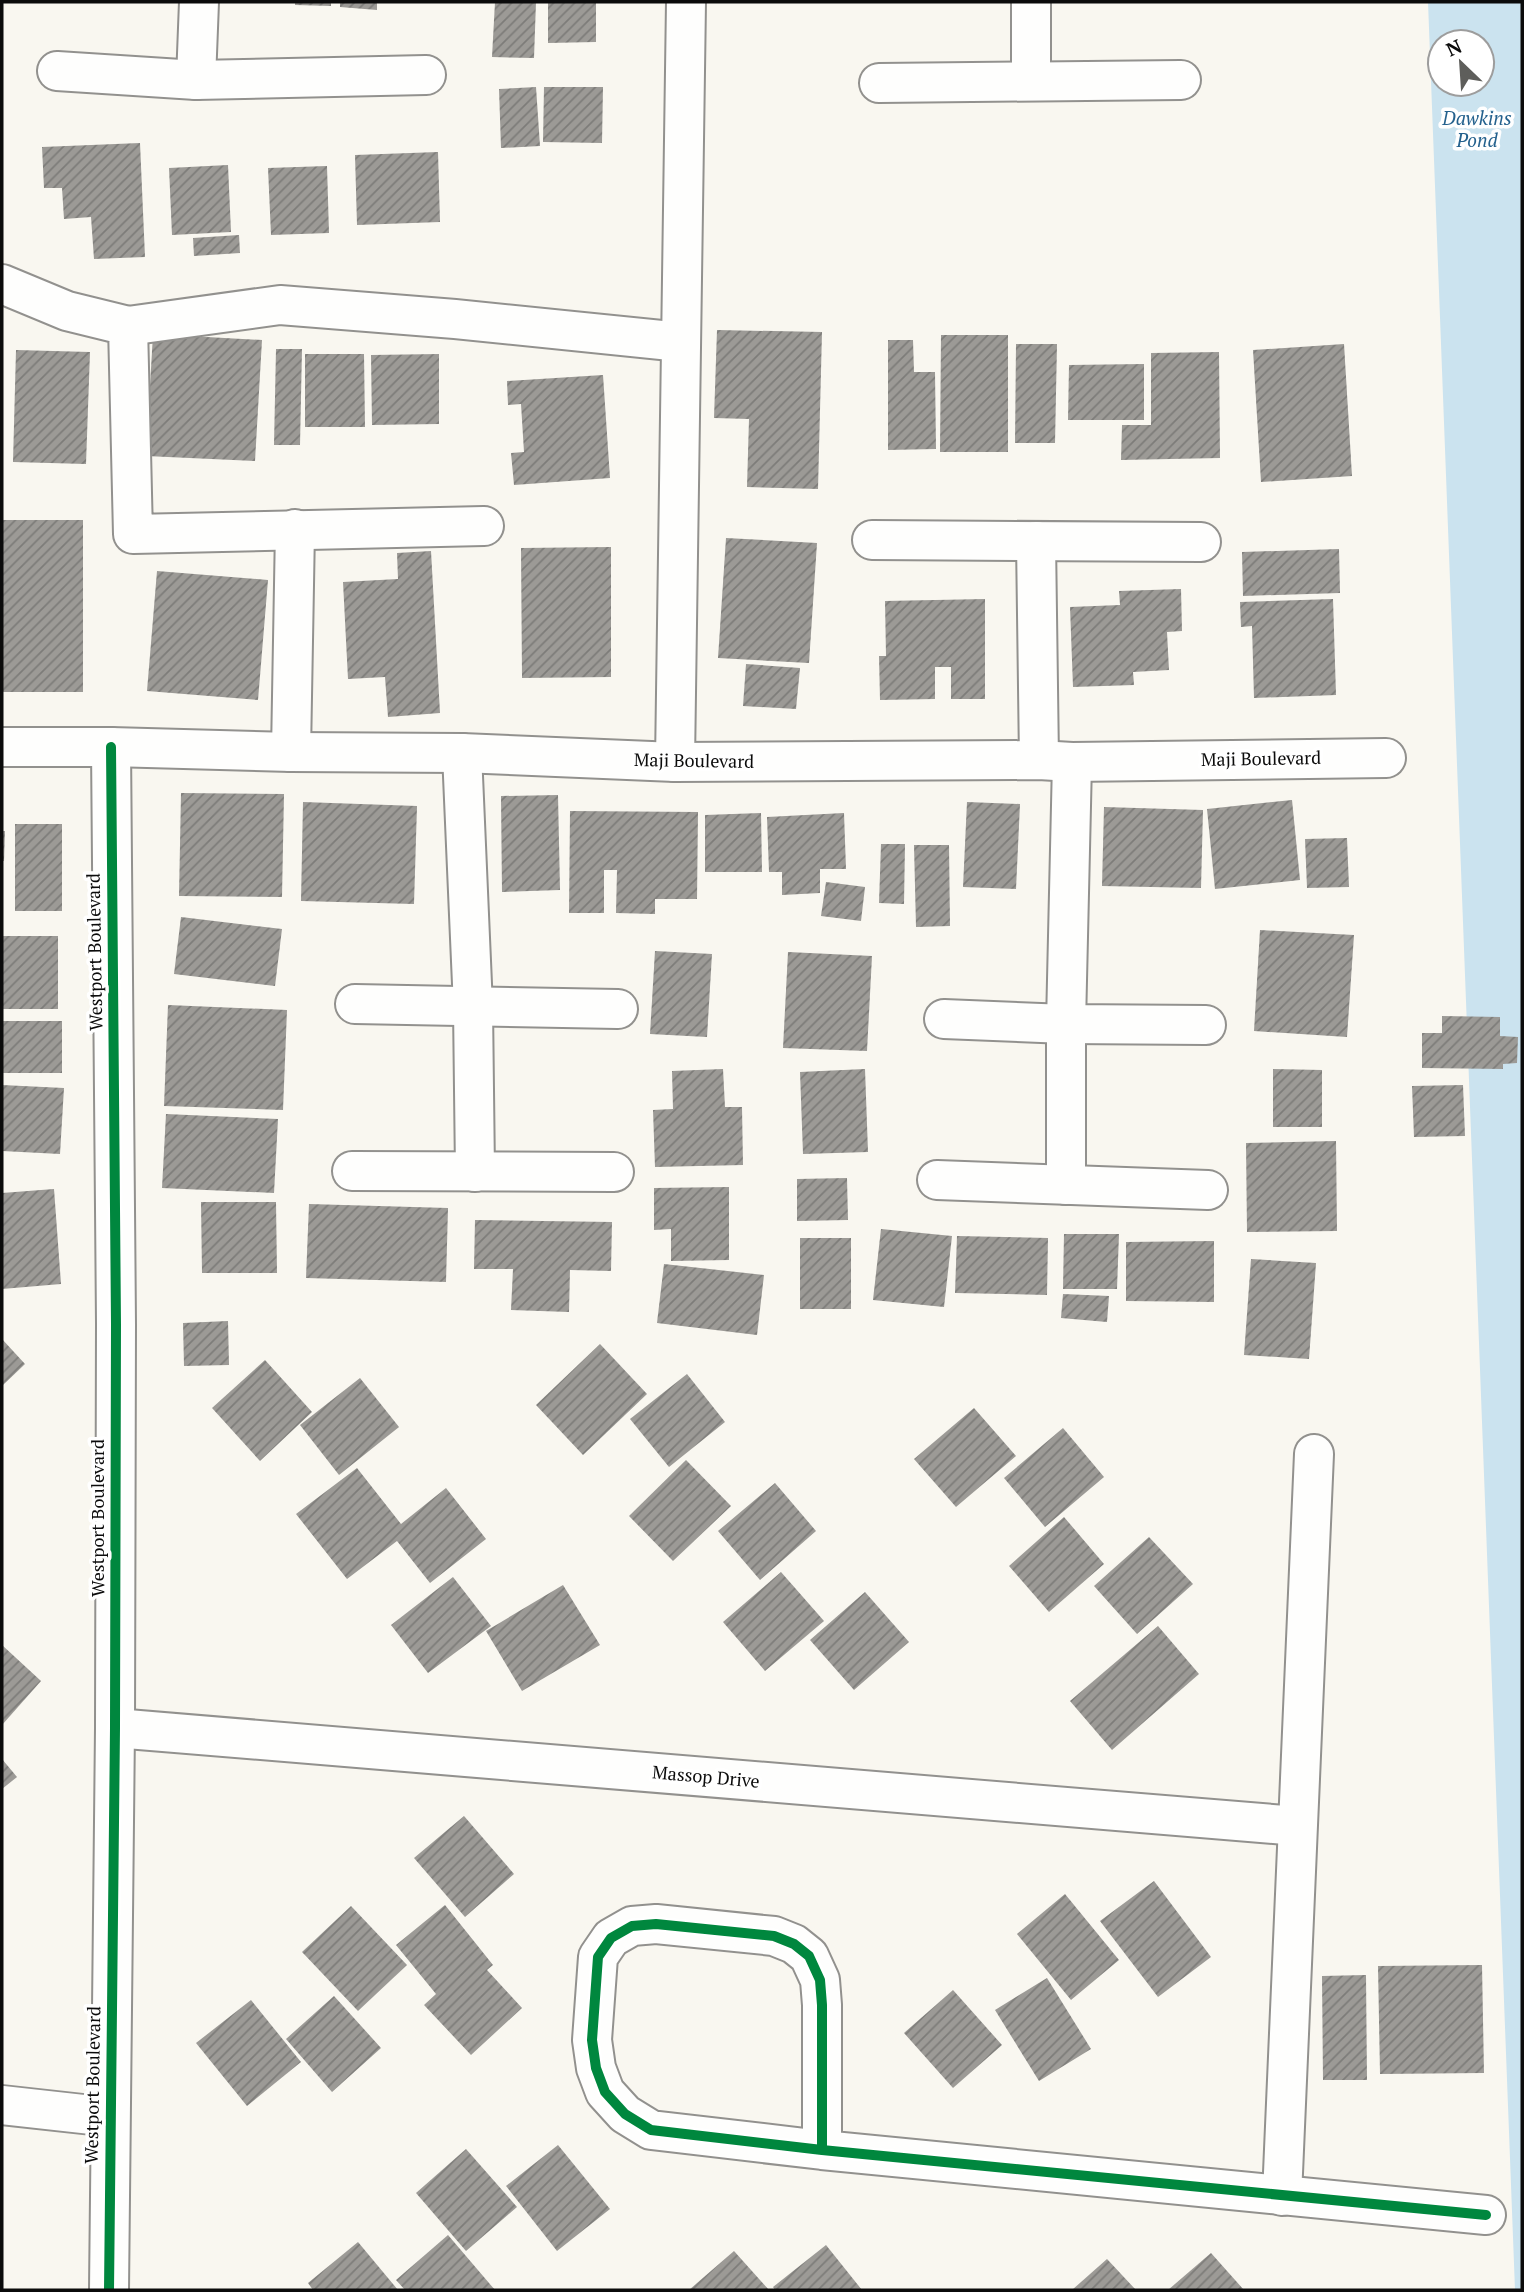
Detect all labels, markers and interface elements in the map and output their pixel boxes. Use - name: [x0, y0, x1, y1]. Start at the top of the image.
- north arrow: [1426, 28, 1496, 98]
- text: N: [1442, 33, 1466, 62]
- water label: Dawkins Pond: [1441, 105, 1512, 152]
- street label: Maji Boulevard: [1201, 745, 1321, 771]
- street label: Maji Boulevard: [634, 747, 754, 773]
- street label: Westport Boulevard: [81, 873, 107, 1031]
- street label: Westport Boulevard: [85, 1439, 109, 1597]
- street label: Massop Drive: [651, 1759, 761, 1793]
- street label: Westport Boulevard: [79, 2006, 105, 2164]

